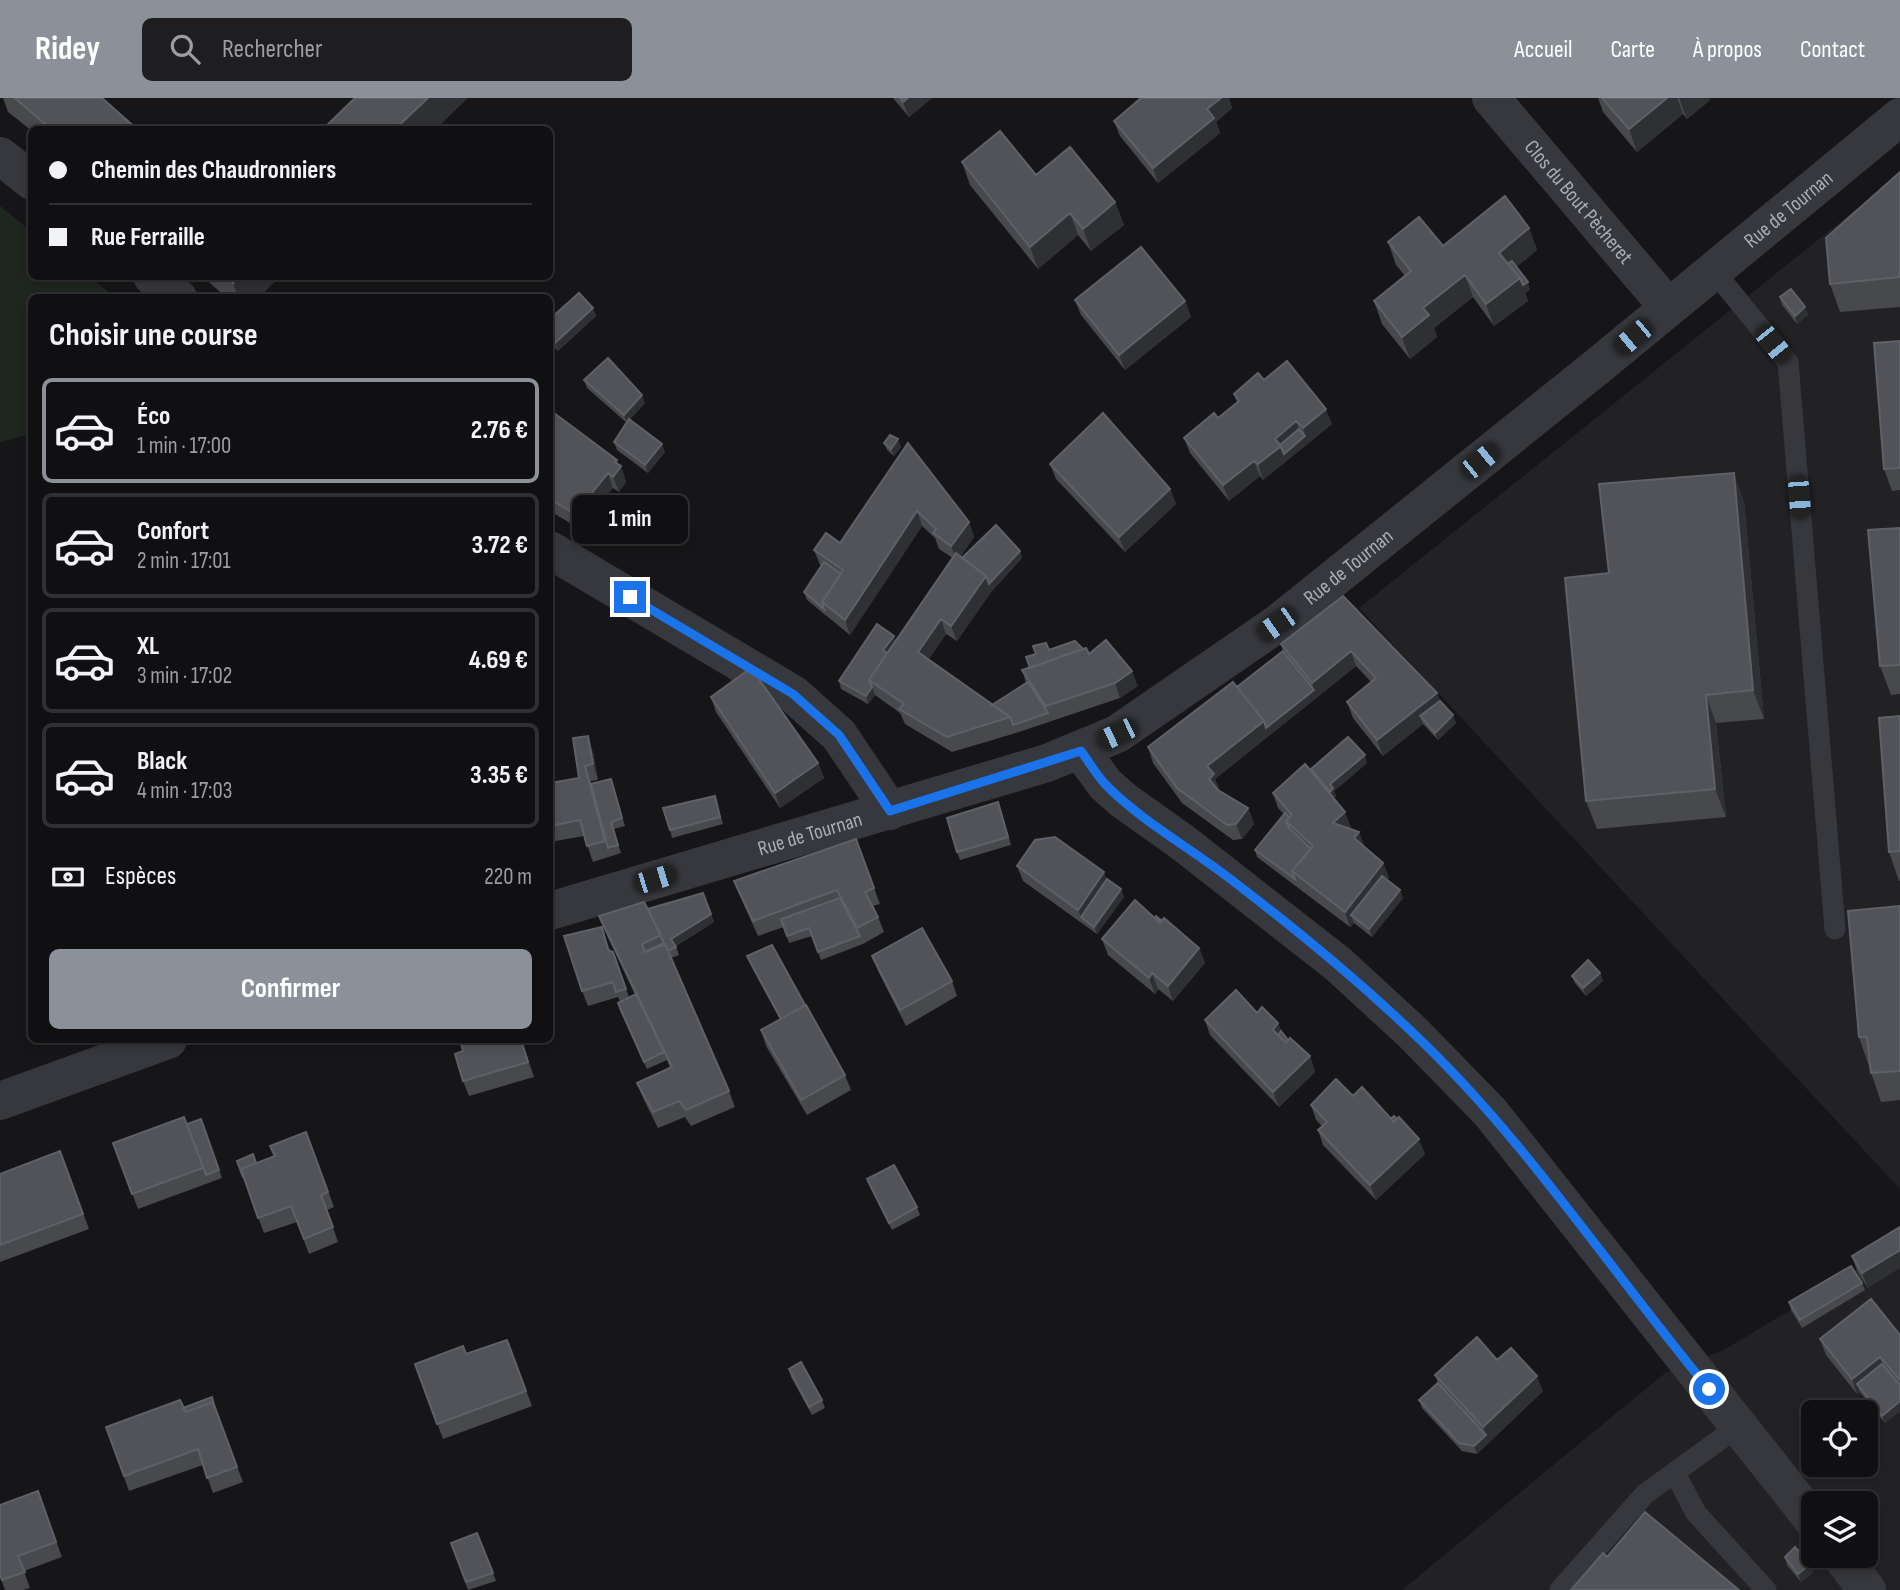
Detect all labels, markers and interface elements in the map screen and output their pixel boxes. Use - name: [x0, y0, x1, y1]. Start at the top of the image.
- search box: [142, 18, 632, 81]
- text: Ridey: [35, 29, 100, 69]
- icon: search: [166, 30, 204, 68]
- text: Rechercher: [222, 34, 323, 65]
- text: Accueil: [1514, 35, 1573, 64]
- text: Carte: [1611, 35, 1655, 64]
- text: À propos: [1693, 35, 1762, 64]
- text: Contact: [1800, 35, 1865, 64]
- street label: Clos du Bout Pècheret: [1519, 135, 1638, 269]
- text: Chemin des Chaudronniers: [91, 155, 336, 186]
- street label: Rue de Tournan: [1739, 165, 1838, 253]
- text: Rue Ferraille: [91, 222, 205, 253]
- car: [1611, 315, 1656, 359]
- text: Choisir une course: [49, 316, 258, 355]
- car: [1752, 321, 1795, 367]
- icon: car: [53, 399, 116, 462]
- text: Éco: [137, 401, 170, 432]
- text: 2.76 €: [471, 415, 528, 446]
- text: 1 min · 17:00: [137, 432, 231, 460]
- car: [1458, 440, 1503, 482]
- car: [1788, 475, 1811, 519]
- callout: 1 min: [572, 496, 688, 545]
- text: 1 min: [609, 505, 651, 533]
- icon: car: [53, 514, 116, 577]
- text: Confort: [137, 516, 209, 547]
- street label: Rue de Tournan: [1299, 523, 1398, 610]
- text: 3.72 €: [471, 530, 528, 561]
- text: 2 min · 17:01: [137, 547, 231, 575]
- route end: [614, 581, 646, 613]
- car: [1254, 603, 1301, 645]
- icon: car: [53, 629, 116, 692]
- text: XL: [137, 631, 159, 662]
- text: 4.69 €: [469, 645, 528, 676]
- text: 3 min · 17:02: [137, 662, 232, 690]
- car: [1094, 715, 1141, 753]
- icon: car: [53, 744, 116, 807]
- text: Black: [137, 746, 187, 777]
- text: 3.35 €: [470, 760, 528, 791]
- text: 4 min · 17:03: [137, 777, 232, 805]
- street label: Rue de Tournan: [755, 806, 865, 861]
- icon: cash: [49, 858, 87, 896]
- text: Espèces: [105, 861, 176, 892]
- text: 220 m: [484, 863, 532, 891]
- car: [632, 863, 679, 895]
- button: Confirmer: [49, 949, 532, 1029]
- route start: [1693, 1373, 1725, 1405]
- map controls: [1801, 1400, 1878, 1568]
- button: locate: [1801, 1400, 1878, 1477]
- button: layers: [1801, 1491, 1878, 1568]

